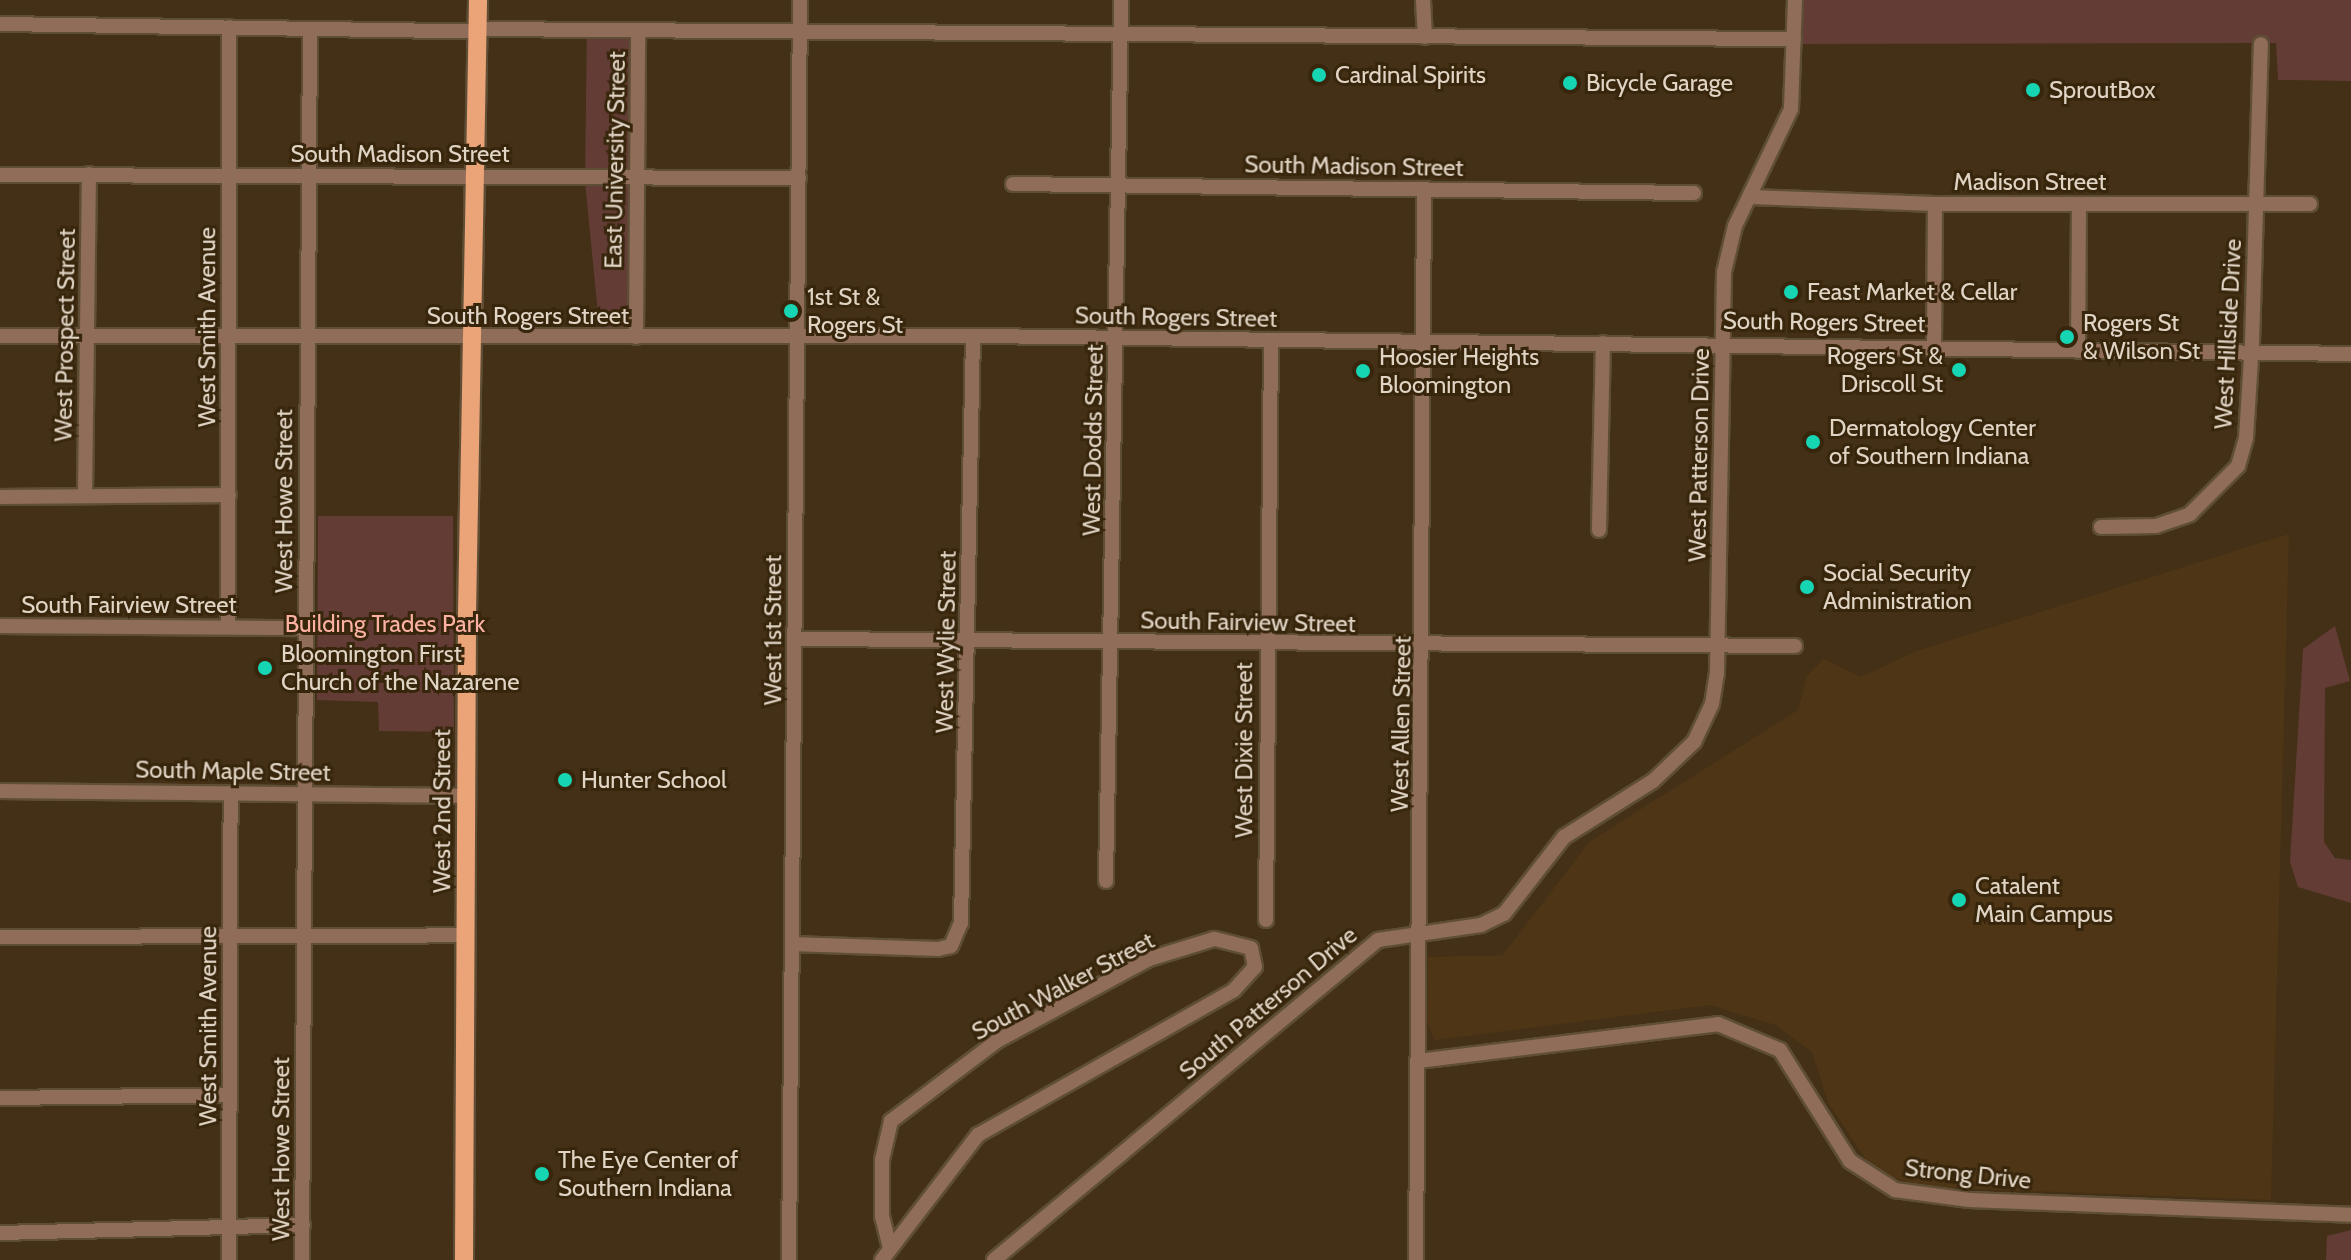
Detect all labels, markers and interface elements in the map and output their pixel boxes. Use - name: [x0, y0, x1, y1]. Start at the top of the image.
- street label: East University Street: [599, 51, 631, 269]
- place label: Cardinal Spirits: [1335, 61, 1486, 89]
- marker: Cardinal Spirits: [1310, 66, 1328, 84]
- place label: Bicycle Garage: [1586, 69, 1733, 97]
- marker: Bicycle Garage: [1561, 74, 1579, 92]
- place label: SproutBox: [2049, 76, 2156, 104]
- marker: SproutBox: [2024, 81, 2042, 99]
- street label: South Madison Street: [290, 140, 510, 168]
- street label: South Madison Street: [1244, 150, 1464, 182]
- street label: Madison Street: [1954, 168, 2106, 196]
- street label: West Smith Avenue: [193, 227, 221, 427]
- street label: West Prospect Street: [49, 228, 81, 442]
- street label: West Hillside Drive: [2209, 238, 2247, 430]
- place label: Feast Market & Cellar: [1807, 278, 2017, 306]
- place label: 1st St & Rogers St: [807, 283, 903, 339]
- marker: Feast Market & Cellar: [1782, 283, 1800, 301]
- street label: South Rogers Street: [1075, 301, 1277, 333]
- street label: South Rogers Street: [427, 302, 629, 330]
- marker: 1st St & Rogers St: [782, 302, 800, 320]
- street label: South Rogers Street: [1723, 306, 1925, 338]
- place label: Rogers St & Wilson St: [2083, 309, 2200, 365]
- marker: Rogers St & Wilson St: [2058, 328, 2076, 346]
- place label: Rogers St & Driscoll St: [1827, 342, 1943, 398]
- place label: Hoosier Heights Bloomington: [1379, 343, 1539, 399]
- street label: West Dodds Street: [1077, 344, 1109, 536]
- street label: West Patterson Drive: [1683, 348, 1715, 562]
- marker: Rogers St & Driscoll St: [1950, 361, 1968, 379]
- marker: Hoosier Heights Bloomington: [1354, 362, 1372, 380]
- street label: West Howe Street: [270, 409, 298, 593]
- place label: Dermatology Center of Southern Indiana: [1829, 414, 2036, 470]
- marker: Dermatology Center of Southern Indiana: [1804, 433, 1822, 451]
- street label: West Wylie Street: [930, 551, 962, 733]
- street label: West 1st Street: [759, 555, 787, 705]
- place label: Social Security Administration: [1823, 559, 1972, 615]
- marker: Social Security Administration: [1798, 578, 1816, 596]
- street label: South Fairview Street: [21, 591, 237, 619]
- street label: South Fairview Street: [1140, 606, 1356, 638]
- park label: Building Trades Park: [285, 610, 485, 638]
- street label: West Allen Street: [1385, 636, 1417, 812]
- place label: Bloomington First Church of the Nazarene: [281, 640, 519, 696]
- marker: Bloomington First Church of the Nazarene: [256, 659, 274, 677]
- street label: West Dixie Street: [1230, 662, 1258, 838]
- street label: West 2nd Street: [428, 729, 456, 893]
- street label: South Maple Street: [135, 755, 331, 787]
- place label: Hunter School: [581, 766, 727, 794]
- marker: Hunter School: [556, 771, 574, 789]
- place label: Catalent Main Campus: [1975, 872, 2113, 928]
- marker: Catalent Main Campus: [1950, 891, 1968, 909]
- street label: South Patterson Drive: [1173, 920, 1363, 1086]
- street label: West Smith Avenue: [194, 926, 222, 1126]
- street label: South Walker Street: [967, 926, 1159, 1046]
- street label: West Howe Street: [267, 1057, 295, 1241]
- place label: The Eye Center of Southern Indiana: [558, 1146, 738, 1202]
- street label: Strong Drive: [1903, 1153, 2033, 1195]
- marker: The Eye Center of Southern Indiana: [533, 1165, 551, 1183]

